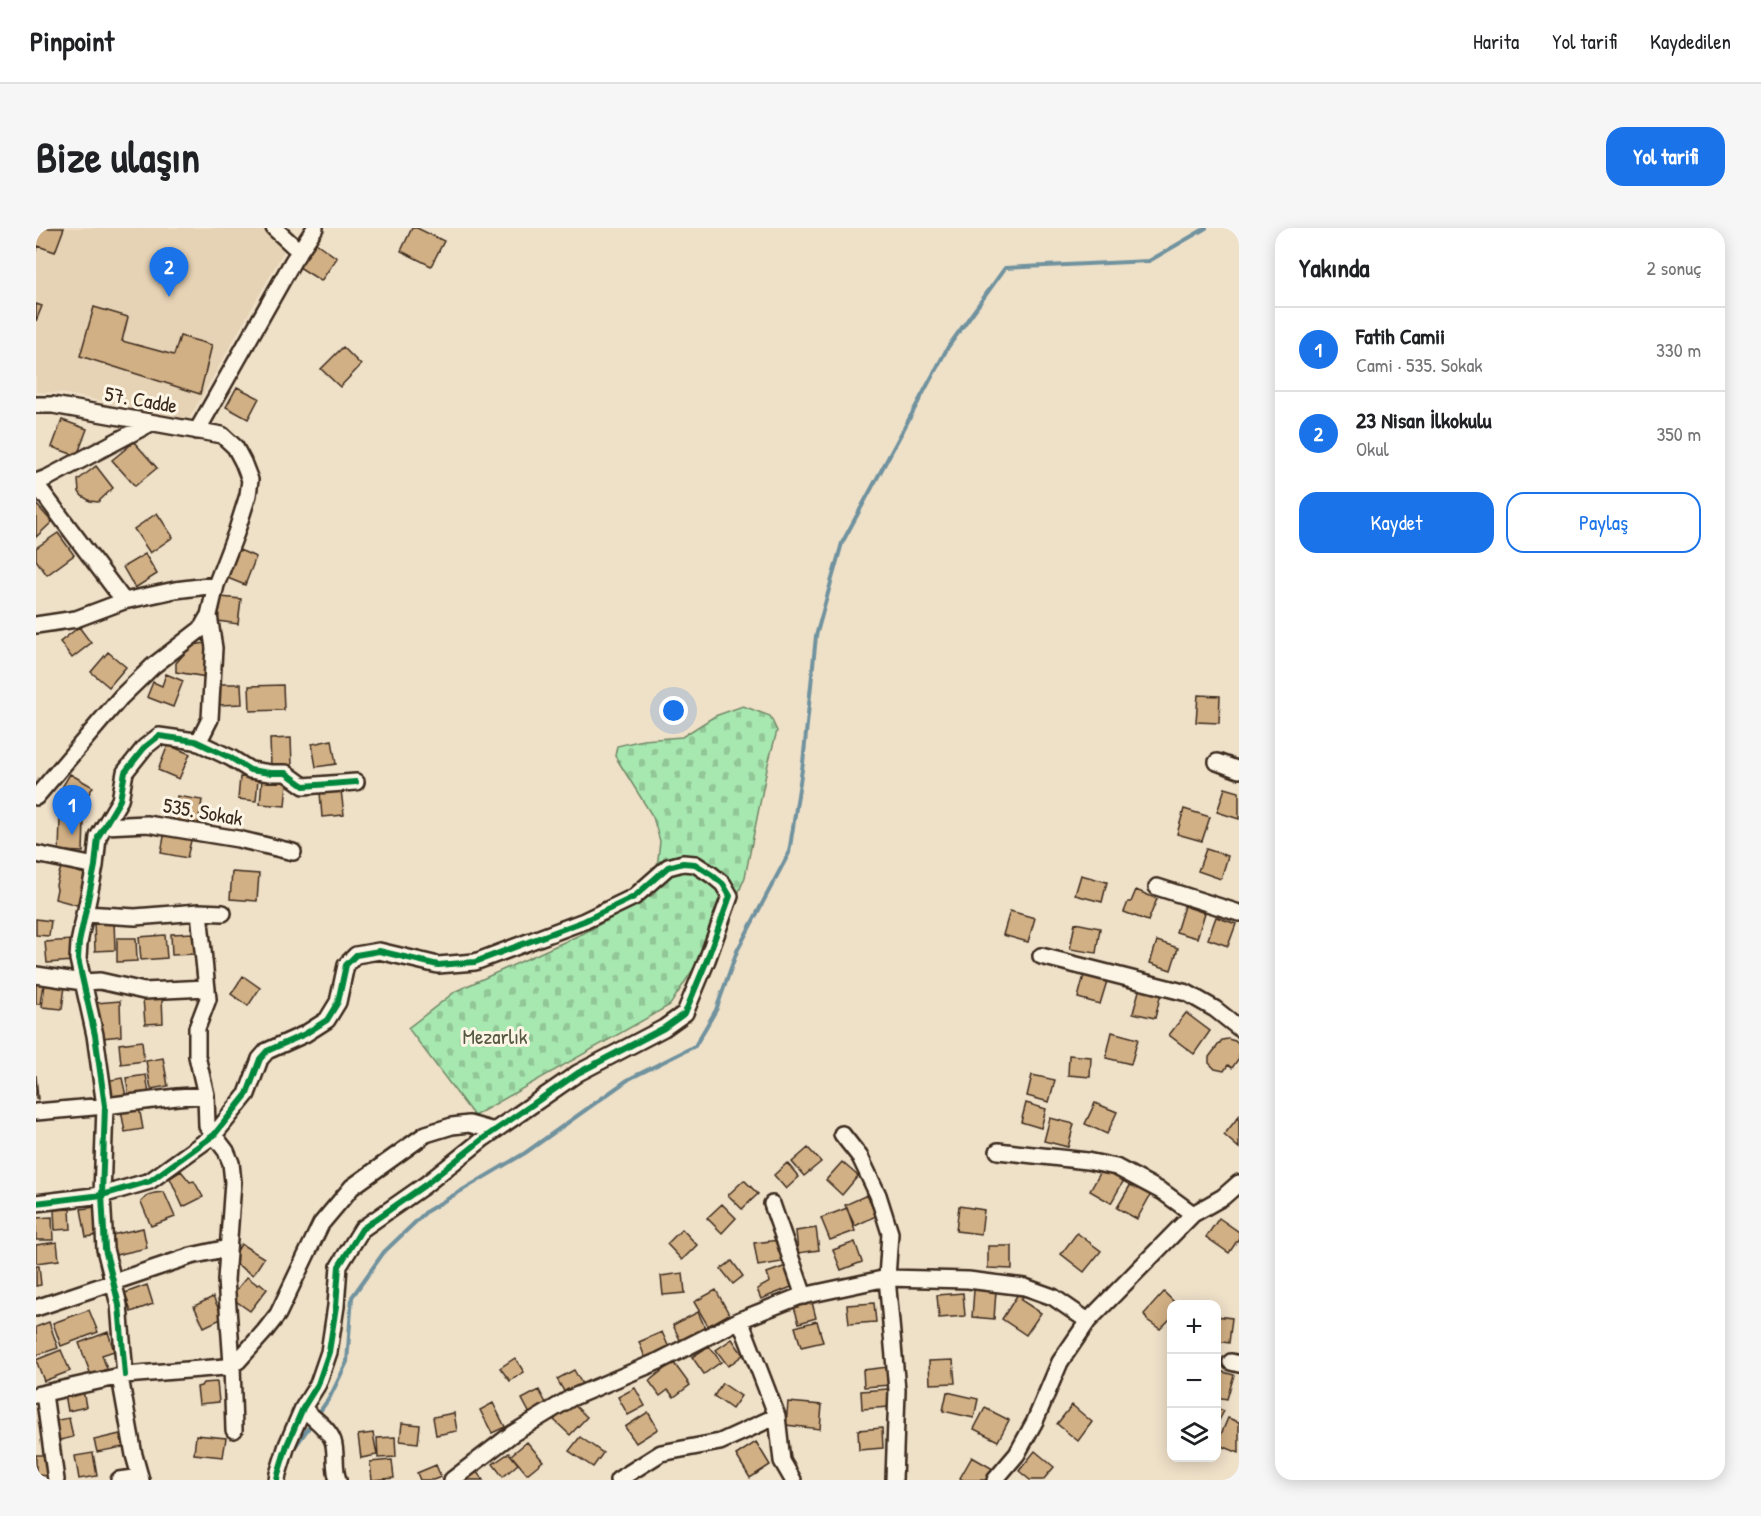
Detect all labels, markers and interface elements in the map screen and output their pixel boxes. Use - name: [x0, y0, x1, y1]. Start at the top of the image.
- text: Pinpoint: [30, 22, 114, 60]
- text: Harita: [1473, 27, 1519, 56]
- text: Yol tarifi: [1552, 27, 1617, 56]
- text: Kaydedilen: [1650, 27, 1731, 56]
- button: Yol tarifi: [1606, 127, 1725, 186]
- text: Bize ulaşın: [36, 128, 200, 185]
- pin: 2: [150, 248, 188, 297]
- text: Yakında: [1299, 250, 1369, 285]
- text: 2 sonuç: [1646, 254, 1701, 281]
- text: Fatih Camii: [1356, 321, 1445, 351]
- text: 1: [1315, 336, 1322, 363]
- text: 330 m: [1656, 336, 1701, 363]
- text: Cami · 535. Sokak: [1356, 351, 1483, 378]
- street label: 57. Cadde: [103, 379, 180, 420]
- text: 23 Nisan İlkokulu: [1356, 405, 1492, 435]
- text: 2: [1314, 420, 1323, 447]
- text: 350 m: [1656, 420, 1701, 447]
- text: Okul: [1356, 435, 1389, 462]
- button: Kaydet: [1299, 492, 1494, 553]
- button: Paylaş: [1506, 492, 1701, 553]
- your location: [659, 696, 688, 725]
- pin: 1: [52, 786, 92, 835]
- street label: 535. Sokak: [161, 790, 245, 833]
- park label: Mezarlık: [462, 1022, 528, 1051]
- map controls: [1167, 1300, 1221, 1462]
- button: +: [1167, 1300, 1221, 1354]
- button: −: [1167, 1354, 1221, 1408]
- button: layers: [1167, 1408, 1221, 1462]

